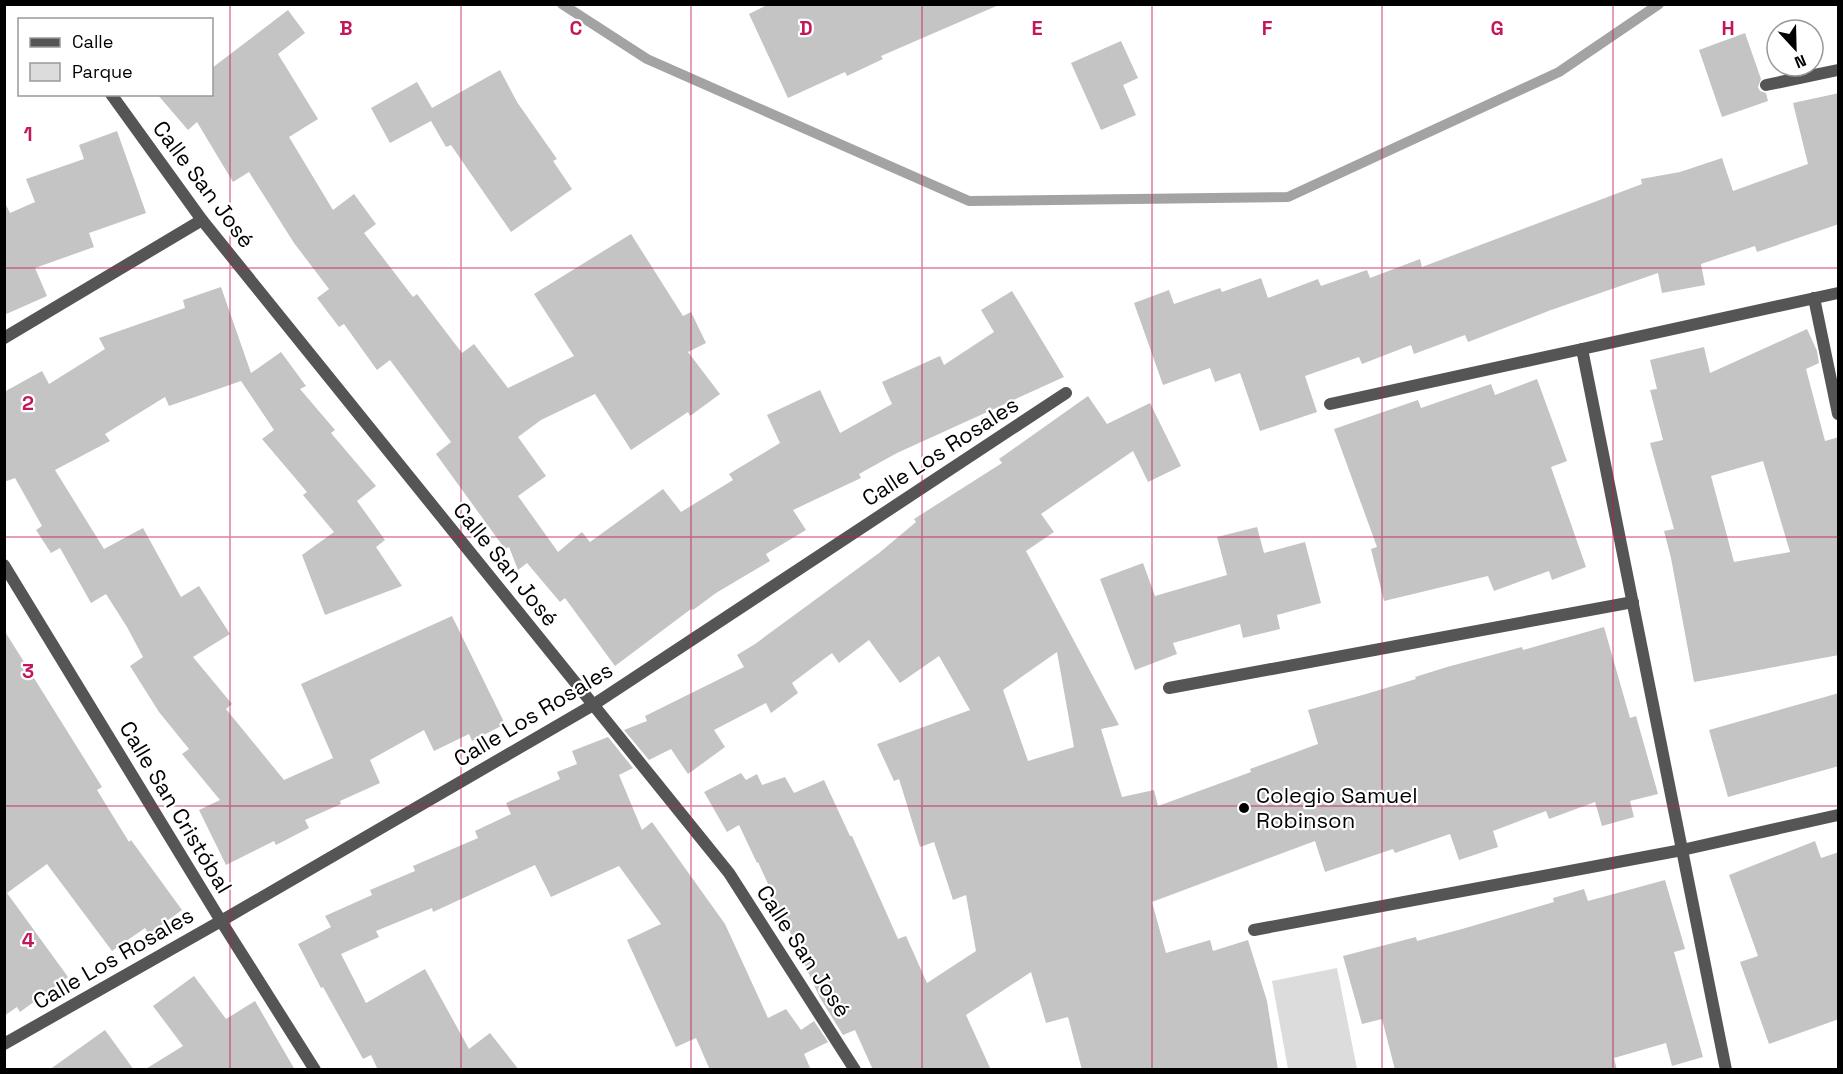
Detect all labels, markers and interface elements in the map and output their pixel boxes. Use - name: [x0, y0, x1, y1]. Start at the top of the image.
- text: B: [339, 15, 353, 41]
- text: C: [570, 15, 583, 41]
- text: D: [799, 15, 813, 41]
- text: E: [1031, 15, 1043, 41]
- text: F: [1262, 15, 1273, 41]
- text: G: [1490, 15, 1504, 41]
- text: H: [1721, 15, 1735, 41]
- legend: [18, 18, 213, 96]
- north arrow: [1765, 18, 1825, 78]
- text: Calle: [72, 30, 113, 53]
- text: N: [1792, 50, 1809, 73]
- text: Parque: [72, 60, 133, 83]
- street label: Calle San José: [147, 115, 261, 253]
- text: 1: [23, 121, 33, 147]
- text: 2: [22, 390, 34, 416]
- street label: Calle Los Rosales: [857, 390, 1023, 512]
- street label: Calle San José: [447, 496, 565, 632]
- street label: Calle Los Rosales: [448, 655, 618, 773]
- text: 3: [22, 658, 34, 684]
- street label: Calle San Cristóbal: [113, 716, 239, 898]
- place label: Colegio Samuel Robinson: [1256, 781, 1418, 834]
- marker: Colegio Samuel Robinson: [1237, 801, 1251, 815]
- street label: Calle San José: [751, 880, 857, 1022]
- street label: Calle Los Rosales: [28, 901, 198, 1015]
- text: 4: [22, 927, 35, 953]

